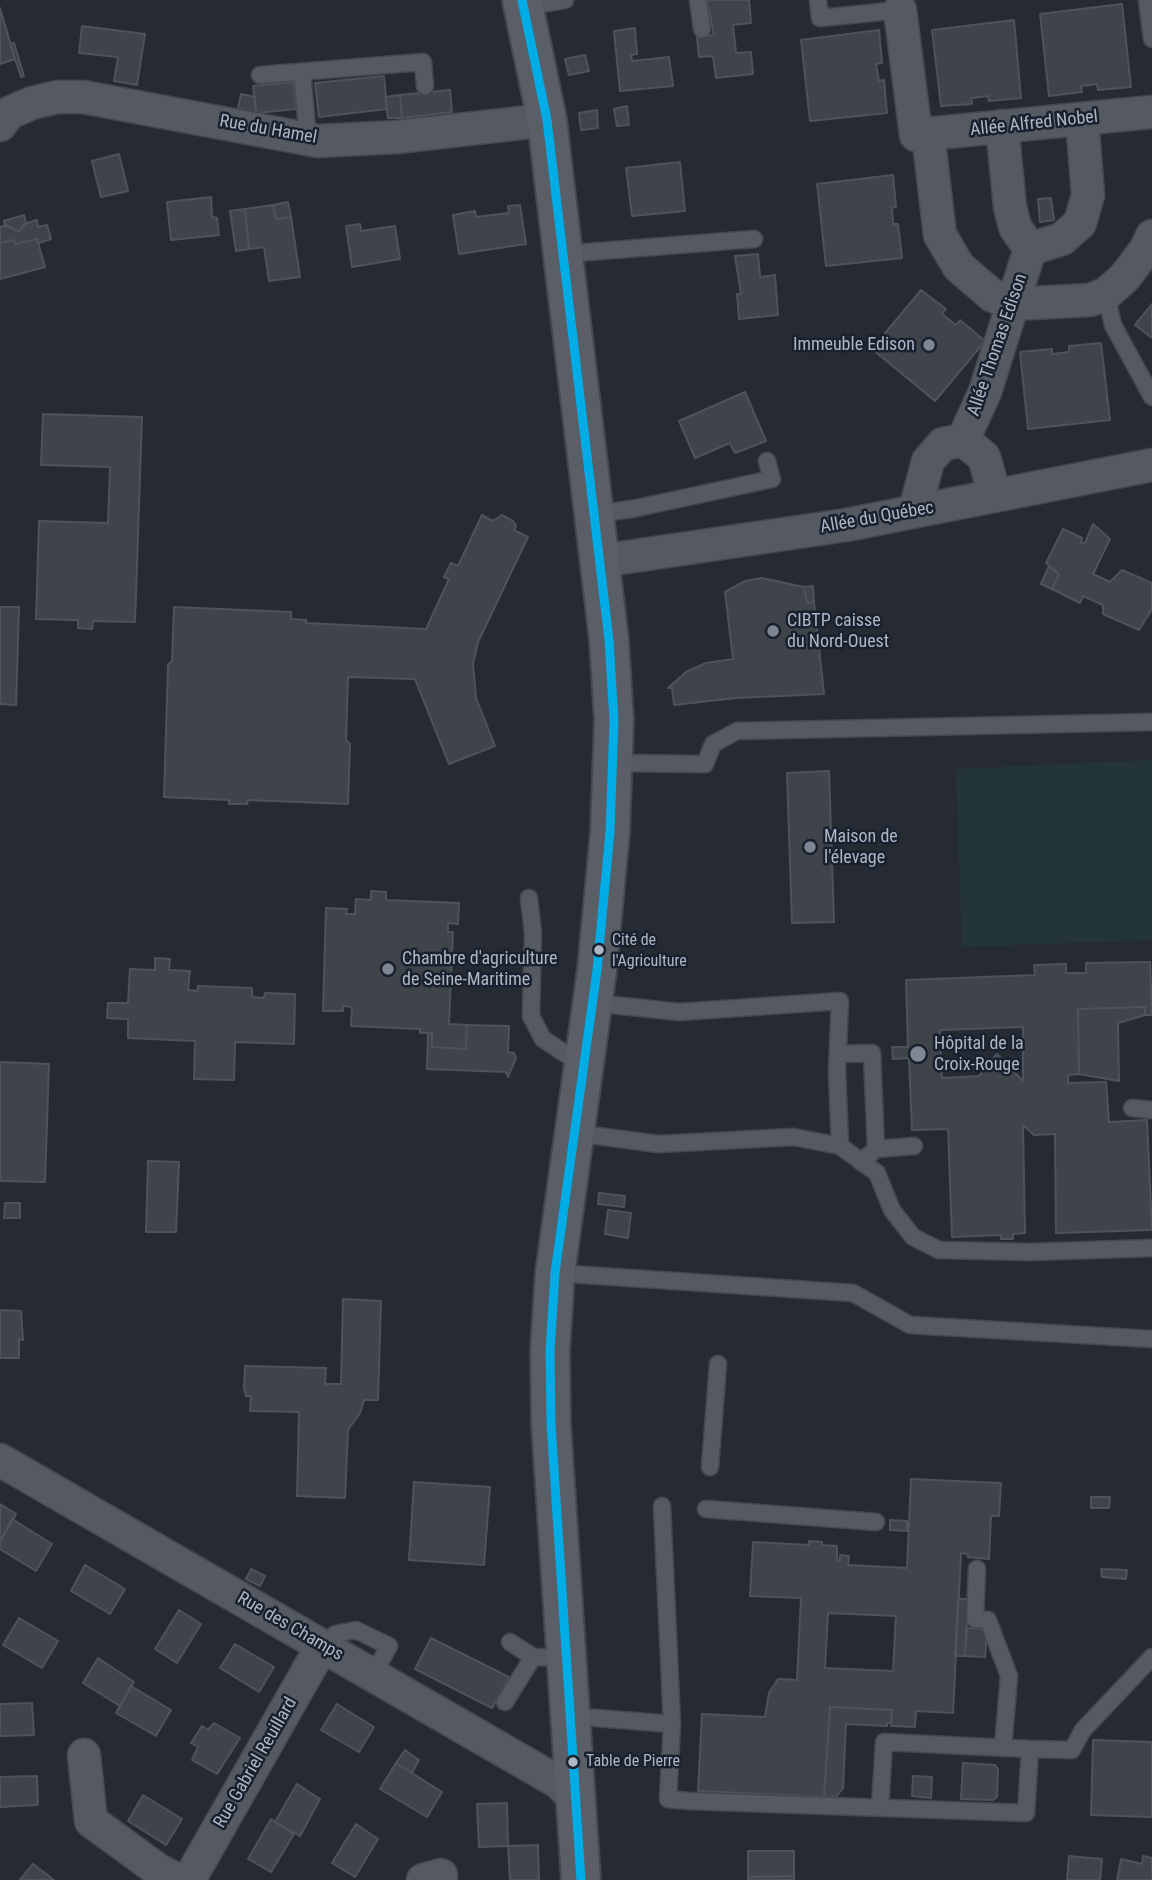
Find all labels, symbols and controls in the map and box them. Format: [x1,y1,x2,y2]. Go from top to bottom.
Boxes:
street label: Allée Alfred Nobel [969,107,1099,141]
street label: Rue du Hamel [218,111,318,149]
street label: Allée Thomas Edison [964,271,1032,419]
place label: Immeuble Edison [793,334,915,356]
marker: Immeuble Edison [921,337,937,353]
street label: Allée du Québec [819,497,935,539]
place label: CIBTP caisse du Nord-Ouest [787,610,889,652]
marker: CIBTP caisse du Nord-Ouest [765,623,781,639]
place label: Maison de l'élevage [824,826,898,868]
marker: Maison de l'élevage [802,839,818,855]
place label: Cité de l'Agriculture [612,931,687,969]
marker: Cité de l'Agriculture [592,943,606,957]
place label: Chambre d'agriculture de Seine-Maritime [402,948,558,990]
marker: Chambre d'agriculture de Seine-Maritime [380,961,396,977]
place label: Hôpital de la Croix-Rouge [934,1033,1024,1076]
marker: Hôpital de la Croix-Rouge [908,1044,928,1064]
street label: Rue des Champs [233,1588,347,1666]
street label: Rue Gabriel Reuillard [210,1694,302,1832]
place label: Table de Pierre [586,1752,680,1772]
marker: Table de Pierre [566,1755,580,1769]

